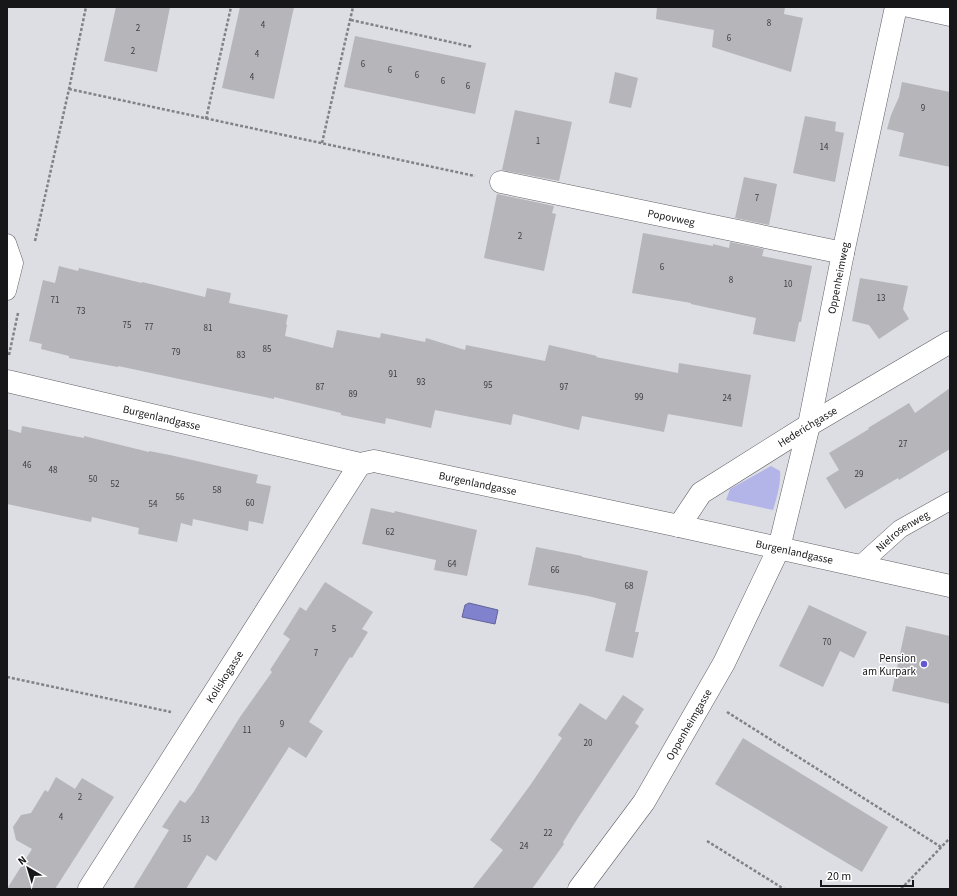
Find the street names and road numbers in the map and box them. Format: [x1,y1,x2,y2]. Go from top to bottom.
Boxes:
street label: Popovweg [646,205,697,230]
street label: Oppenheimweg [824,240,853,315]
street label: Burgenlandgasse [122,401,203,434]
street label: Hederichgasse [775,402,840,451]
street label: Burgenlandgasse [437,468,519,499]
street label: Nielrosenweg [872,507,932,555]
street label: Burgenlandgasse [754,536,835,568]
street label: Koliskogasse [202,647,247,706]
street label: Oppenheimgasse [662,686,715,763]

